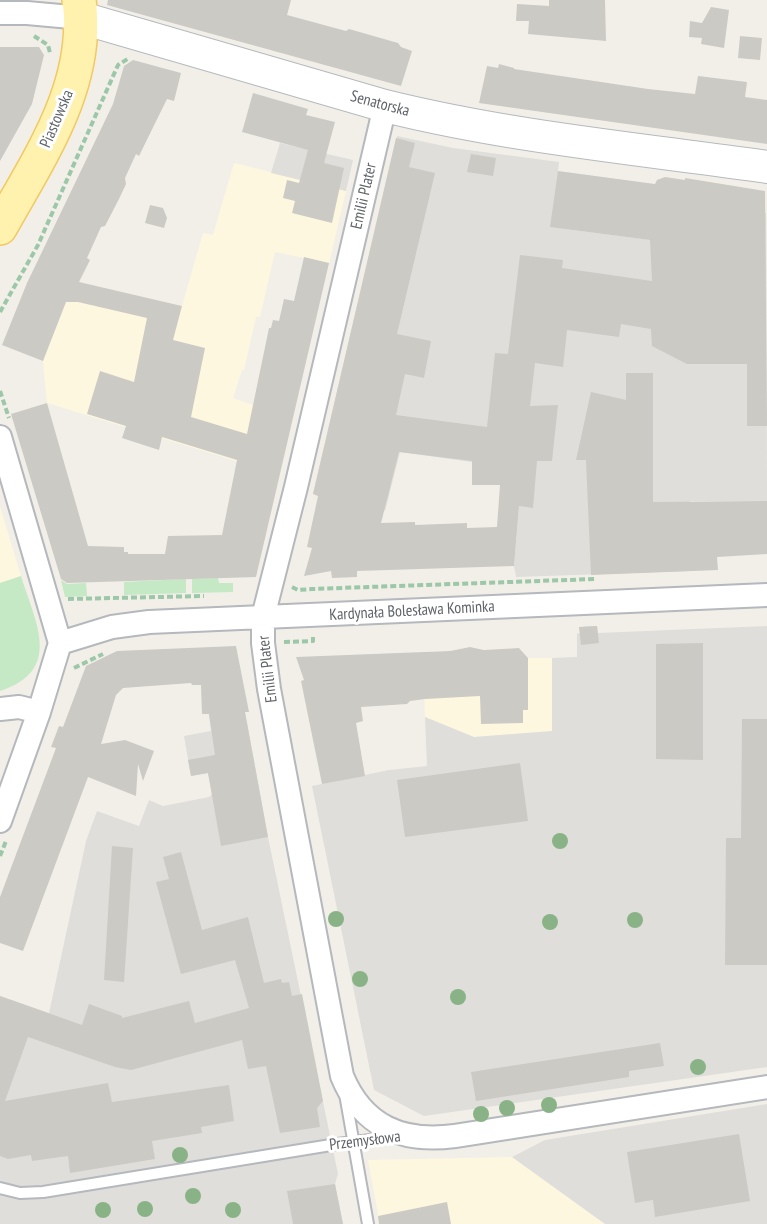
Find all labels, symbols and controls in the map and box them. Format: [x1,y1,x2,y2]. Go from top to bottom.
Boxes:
street label: Piastowska [36,87,78,151]
street label: Senatorska [348,87,412,121]
street label: Emilii Plater [347,161,381,231]
street label: Kardynała Bolesława Kominka [329,597,495,625]
street label: Emilii Plater [254,634,282,704]
street label: Przemysłowa [328,1127,402,1155]

